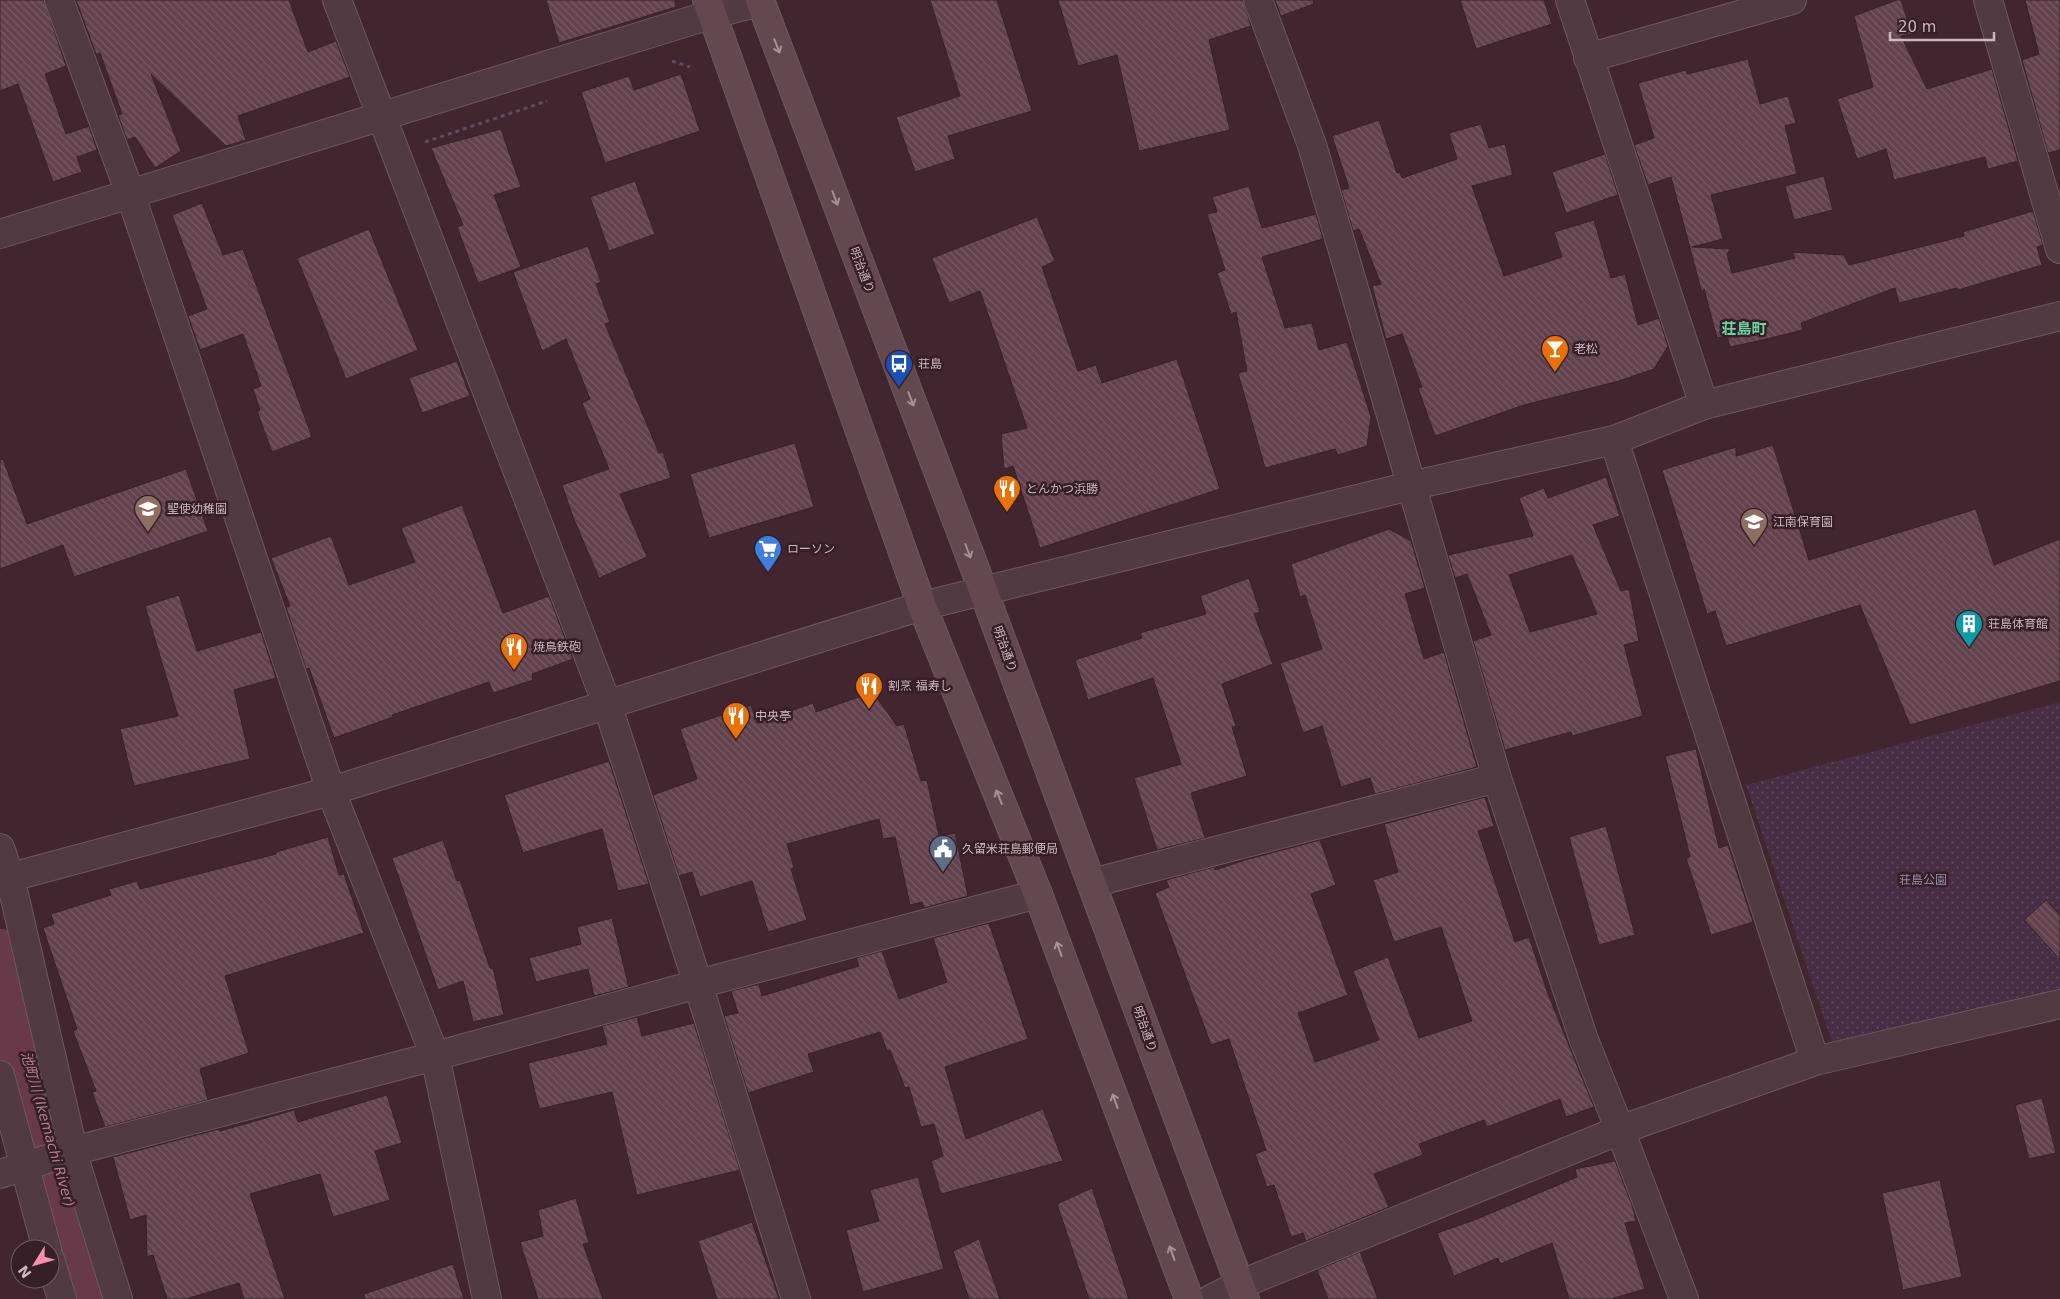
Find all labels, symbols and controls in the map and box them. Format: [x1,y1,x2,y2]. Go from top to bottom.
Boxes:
scale bar [1890,10,1994,42]
text: 20 m [1898,18,1936,36]
one-way arrow [773,37,782,53]
one-way arrow [831,190,840,205]
street label: 明治通り [847,245,877,295]
district label: 荘島町 [1721,320,1767,338]
bar icon: 老松 [1540,334,1570,373]
place label: 老松 [1574,342,1598,356]
bus stop icon: 荘島 [884,349,914,388]
place label: 荘島 [918,357,942,371]
one-way arrow [907,390,916,406]
restaurant icon: とんかつ浜勝 [992,474,1022,513]
place label: とんかつ浜勝 [1026,482,1098,496]
school or university icon: 聖使幼稚園 [133,494,163,533]
place label: 聖使幼稚園 [167,502,227,516]
school or university icon: 江南保育園 [1739,507,1769,546]
place label: 江南保育園 [1773,515,1833,529]
supermarket icon: ローソン [753,534,783,573]
place label: ローソン [787,542,835,556]
one-way arrow [964,542,973,558]
building icon: 荘島体育館 [1954,609,1984,648]
place label: 荘島体育館 [1988,617,2048,631]
street label: 明治通り [990,624,1020,674]
restaurant icon: 焼鳥鉄砲 [499,632,529,671]
place label: 焼鳥鉄砲 [533,640,581,654]
restaurant icon: 割烹 福寿し [854,671,884,710]
place label: 割烹 福寿し [888,679,952,693]
restaurant icon: 中央亭 [721,701,751,740]
place label: 中央亭 [755,709,791,723]
one-way arrow [994,790,1003,805]
public building icon: 久留米荘島郵便局 [928,834,958,873]
place label: 久留米荘島郵便局 [962,842,1058,856]
park label: 荘島公園 [1899,873,1947,887]
one-way arrow [1054,942,1063,957]
street label: 明治通り [1130,1004,1160,1054]
water label: 池町川 (Ikemachi River) [18,1049,78,1209]
one-way arrow [1110,1094,1119,1109]
north arrow [10,1239,60,1289]
one-way arrow [1167,1246,1176,1262]
text: N [15,1262,35,1281]

